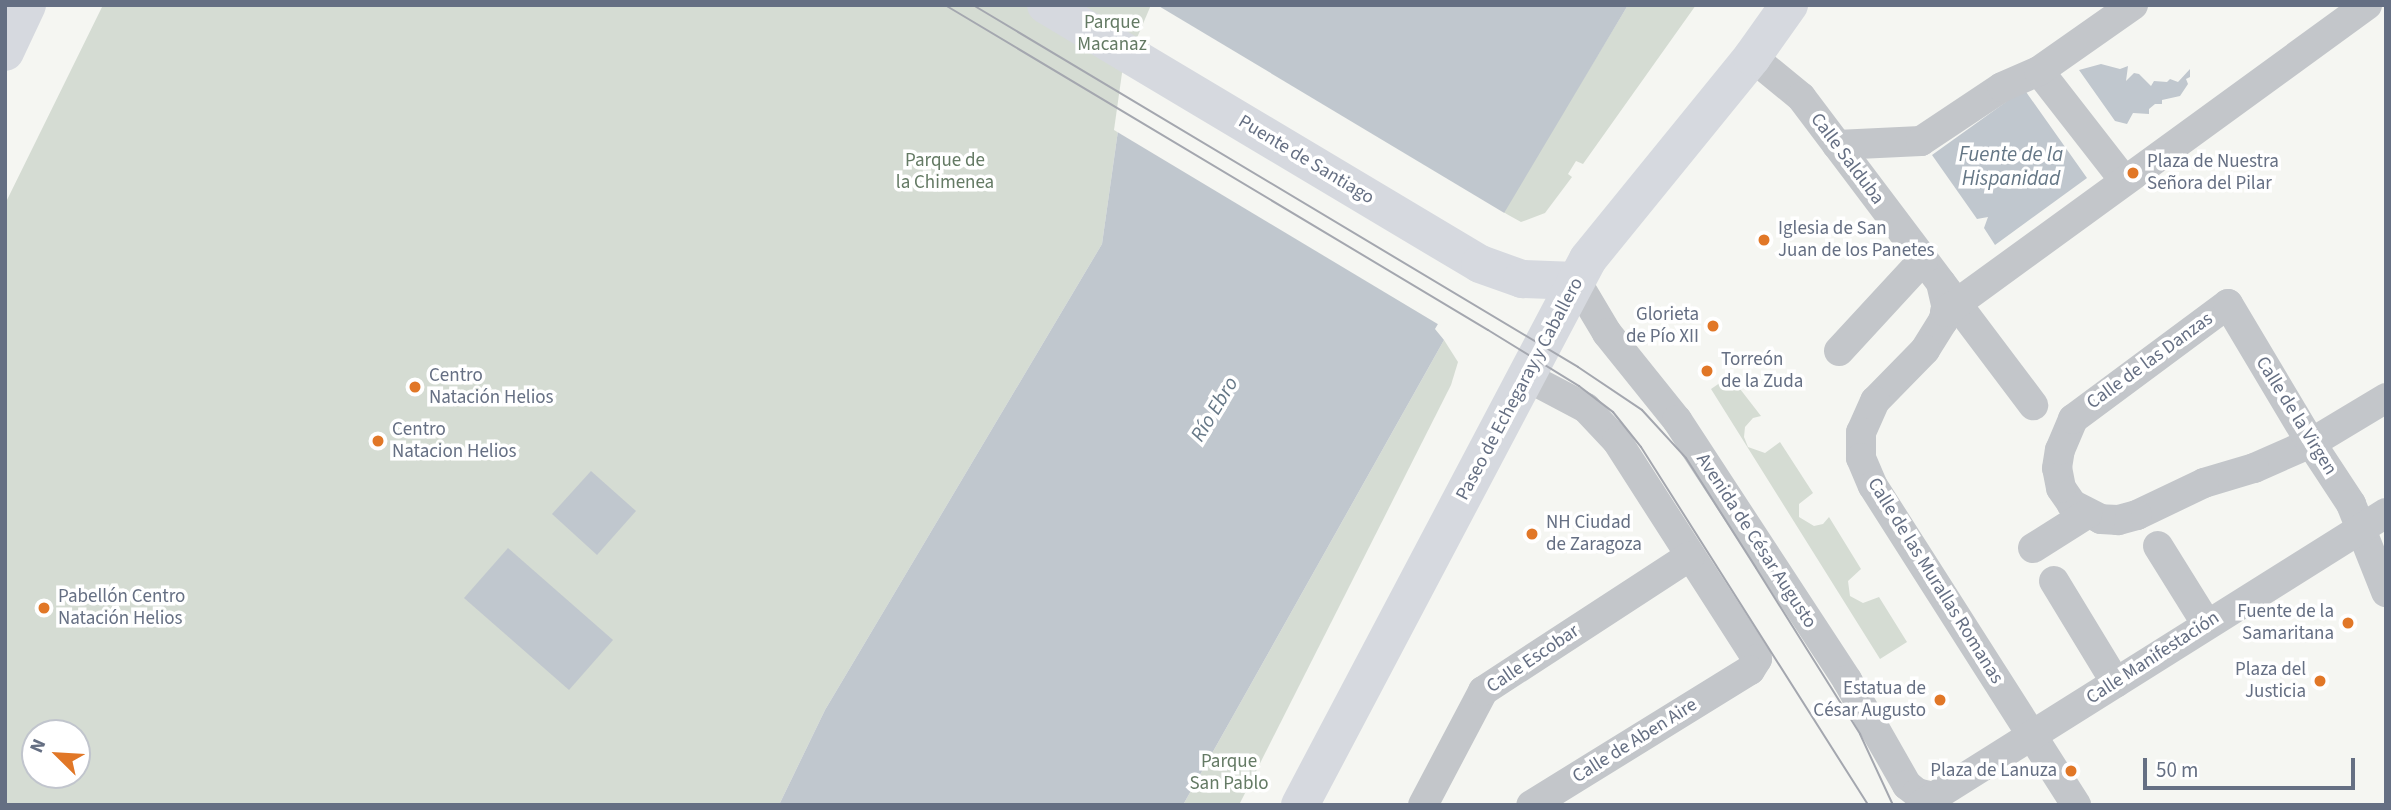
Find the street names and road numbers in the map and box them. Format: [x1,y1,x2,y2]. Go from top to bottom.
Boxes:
street label: Calle Salduba [1805,109,1889,209]
street label: Puente de Santiago [1234,110,1378,210]
street label: Paseo de Echegaray y Caballero [1452,274,1588,504]
street label: Calle de las Danzas [2083,308,2217,414]
street label: Calle de la Virgen [2250,353,2342,479]
street label: Avenida de César Augusto [1691,449,1821,633]
street label: Calle de las Murallas Romanas [1862,474,2008,688]
street label: Calle Manifestación [2082,607,2224,709]
street label: Calle Escobar [1483,620,1583,698]
street label: Calle de Aben Aire [1569,694,1701,788]

